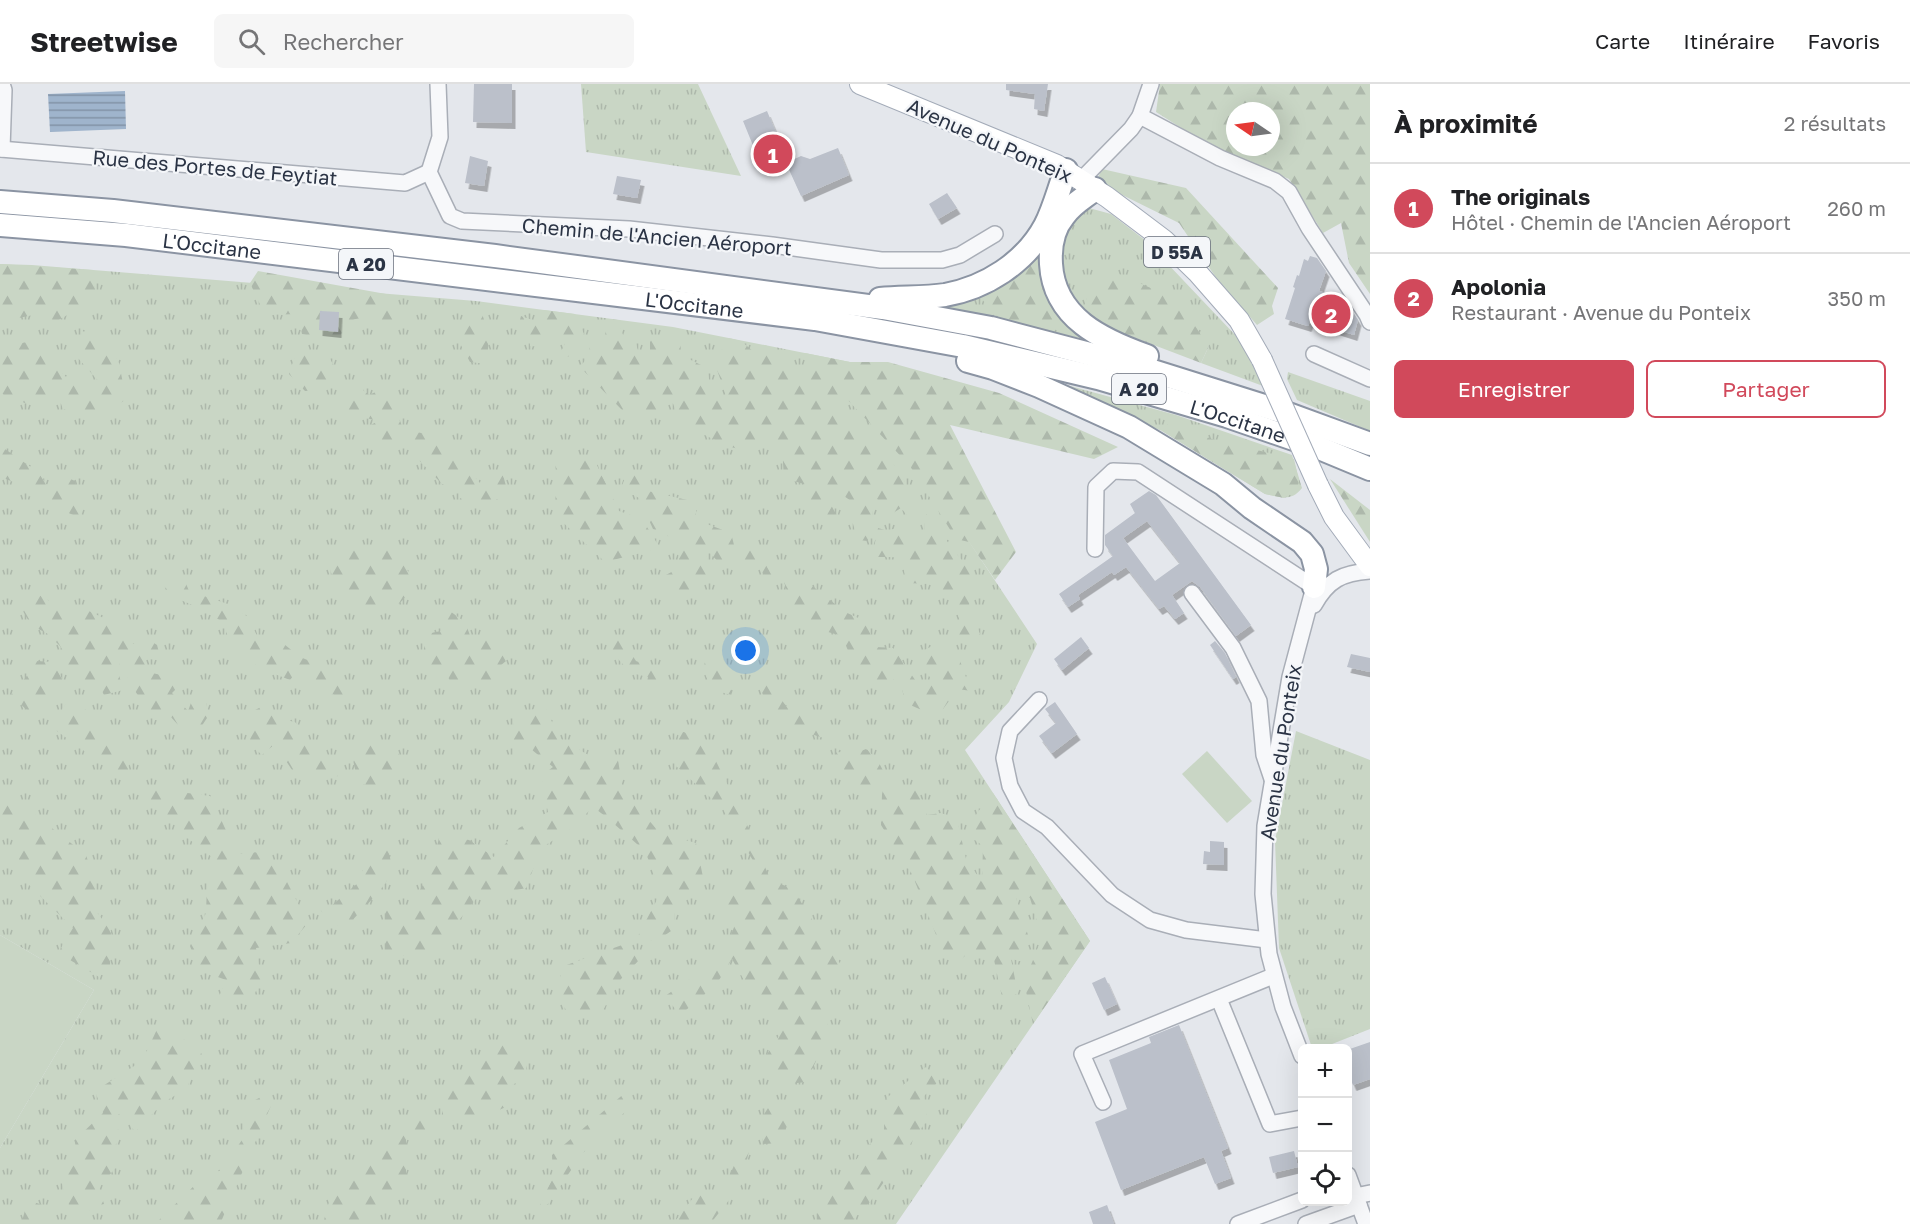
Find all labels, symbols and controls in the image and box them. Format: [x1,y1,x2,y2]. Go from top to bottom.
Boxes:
search box [214,14,634,68]
text: Streetwise [30,25,178,58]
icon: search [235,25,268,58]
text: Rechercher [283,28,404,55]
text: Carte [1595,28,1650,54]
text: Itinéraire [1683,28,1775,54]
text: Favoris [1808,28,1880,54]
street label: Avenue du Ponteix [904,93,1076,187]
north arrow [1226,102,1280,156]
text: À proximité [1394,108,1538,139]
text: 2 résultats [1784,111,1886,135]
pin: 1 [754,132,792,176]
street label: Rue des Portes de Feytiat [92,144,338,190]
text: The originals [1451,183,1590,210]
text: 1 [1408,196,1419,220]
text: 260 m [1827,196,1886,220]
text: Hôtel · Chemin de l'Ancien Aéroport [1451,210,1791,234]
street label: Chemin de l'Ancien Aéroport [521,212,793,260]
street label: L'Occitane [161,228,263,263]
road number: D 55A [1144,237,1210,267]
road number: A 20 [339,249,393,279]
text: Apolonia [1451,273,1546,300]
street label: L'Occitane [644,286,745,322]
text: 2 [1407,286,1420,310]
text: 350 m [1828,286,1886,310]
pin: 2 [1312,292,1350,336]
text: Restaurant · Avenue du Ponteix [1451,300,1751,324]
button: Enregistrer [1394,360,1634,418]
button: Partager [1646,360,1886,418]
road number: A 20 [1112,374,1166,404]
street label: L'Occitane [1187,394,1289,447]
your location [731,636,760,665]
street label: Avenue du Ponteix [1254,662,1306,842]
map controls [1298,1044,1352,1206]
button: + [1298,1044,1352,1098]
button: − [1298,1098,1352,1152]
button: locate [1298,1152,1352,1206]

